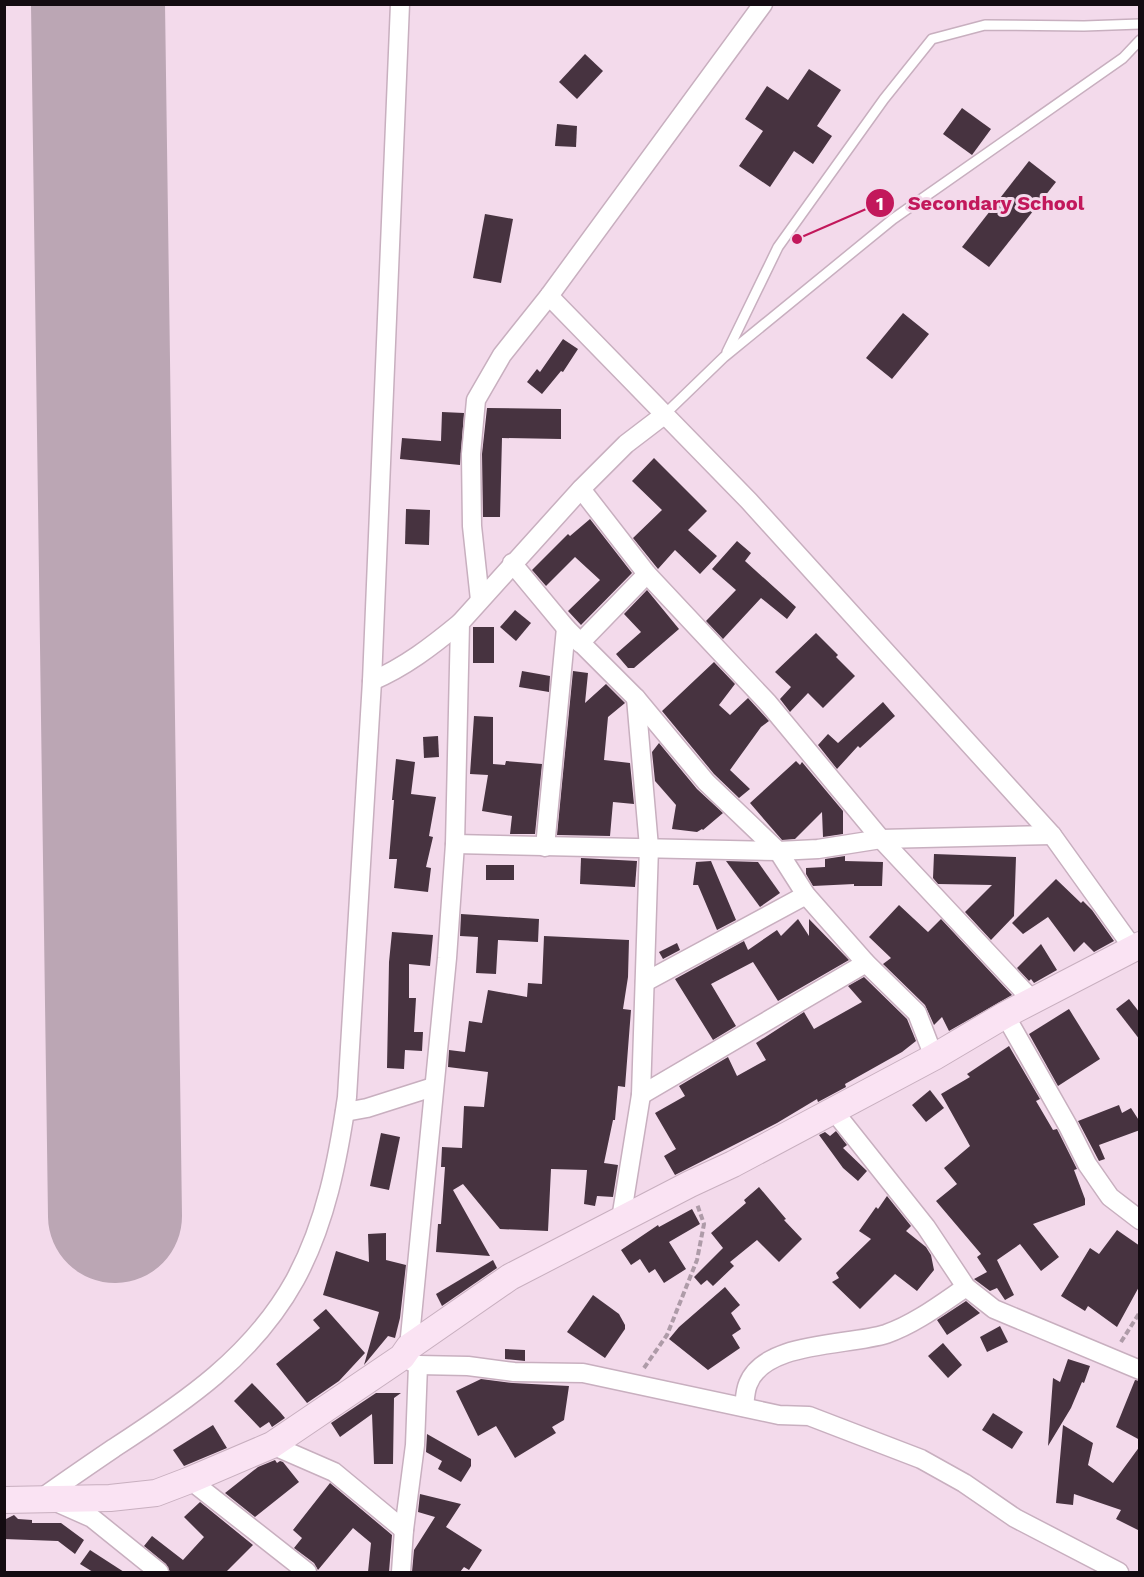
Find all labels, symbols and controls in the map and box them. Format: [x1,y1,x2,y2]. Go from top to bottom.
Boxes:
callout: Secondary School [865,184,1096,222]
text: Secondary School [908,191,1085,215]
text: 1 [876,193,884,214]

